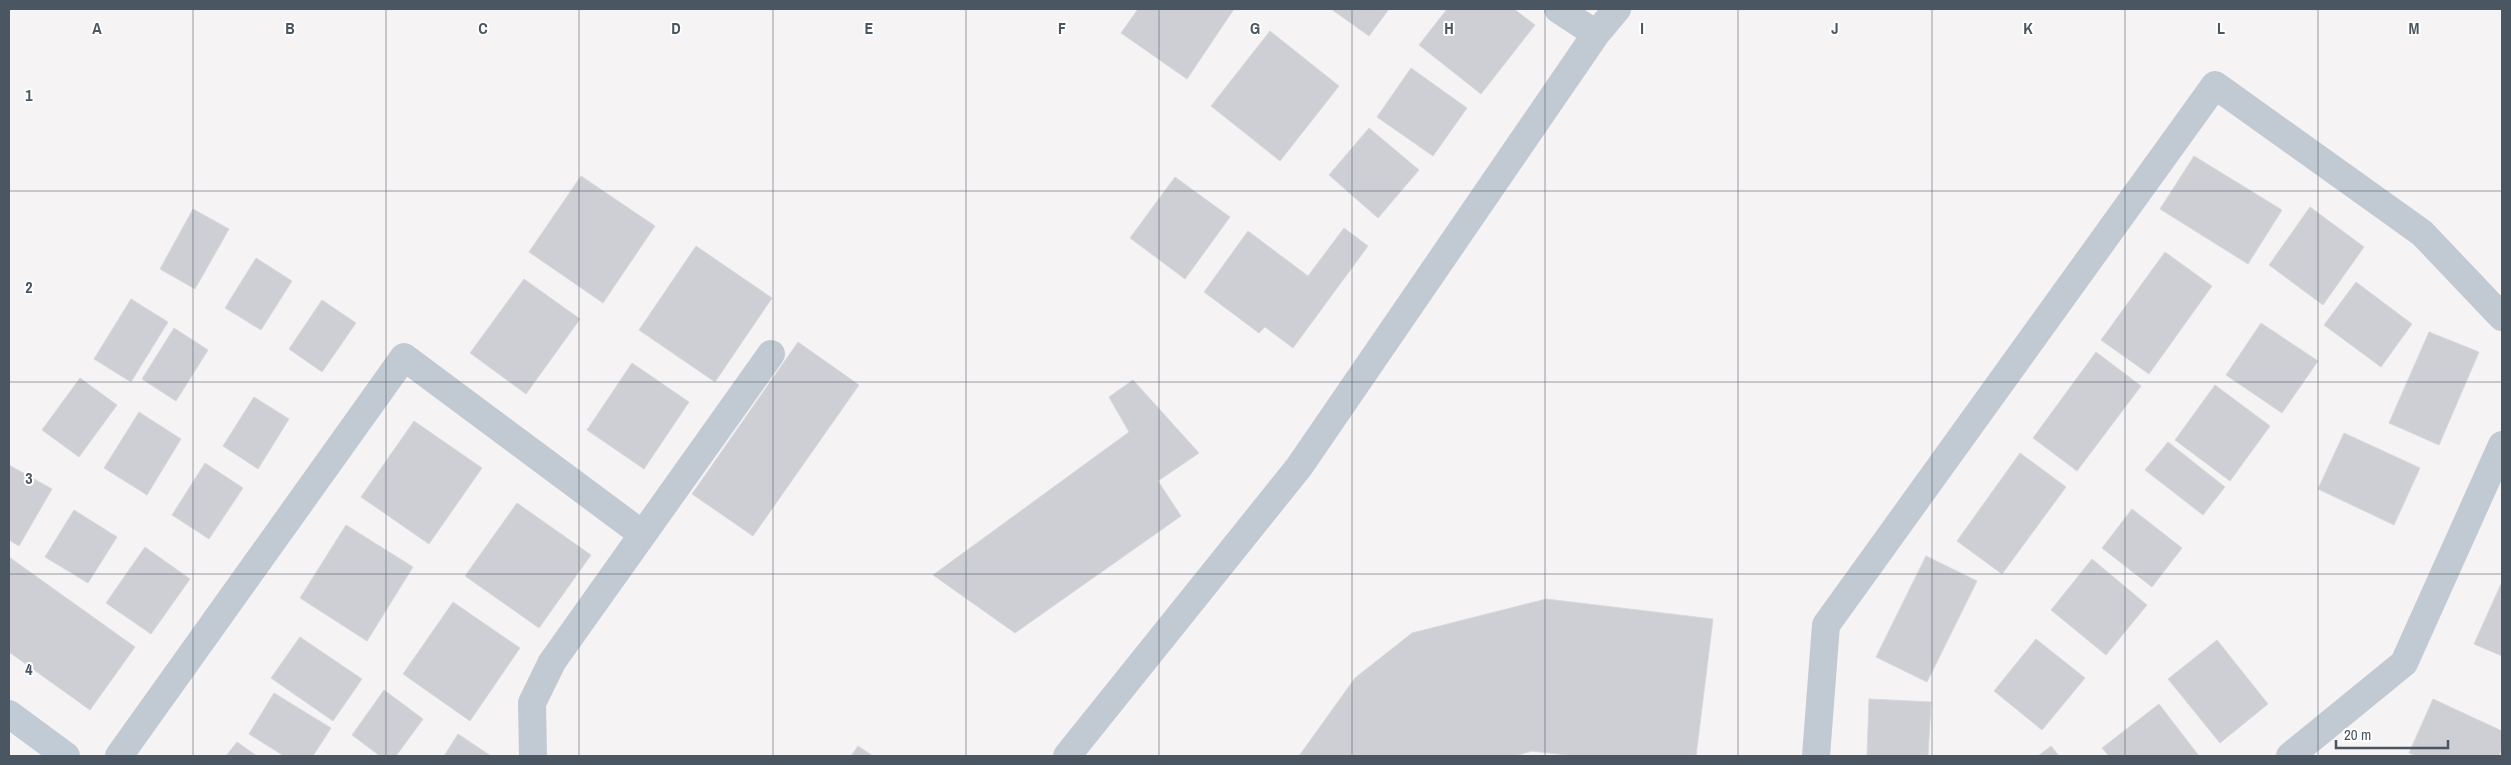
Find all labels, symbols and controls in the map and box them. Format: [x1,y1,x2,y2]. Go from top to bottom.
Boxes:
text: A [92,17,102,39]
text: B [285,17,295,39]
text: C [478,17,488,39]
text: D [671,17,681,39]
text: E [865,17,874,39]
text: F [1058,17,1066,39]
text: G [1250,17,1260,39]
text: H [1444,17,1454,39]
text: I [1640,17,1644,39]
text: J [1831,17,1839,39]
text: K [2023,17,2033,39]
text: L [2217,17,2225,39]
text: M [2409,17,2420,39]
text: 1 [25,84,33,106]
text: 2 [25,276,33,298]
text: 3 [25,467,33,489]
text: 4 [25,658,33,680]
scale bar [2336,718,2448,750]
text: 20 m [2344,724,2371,745]

